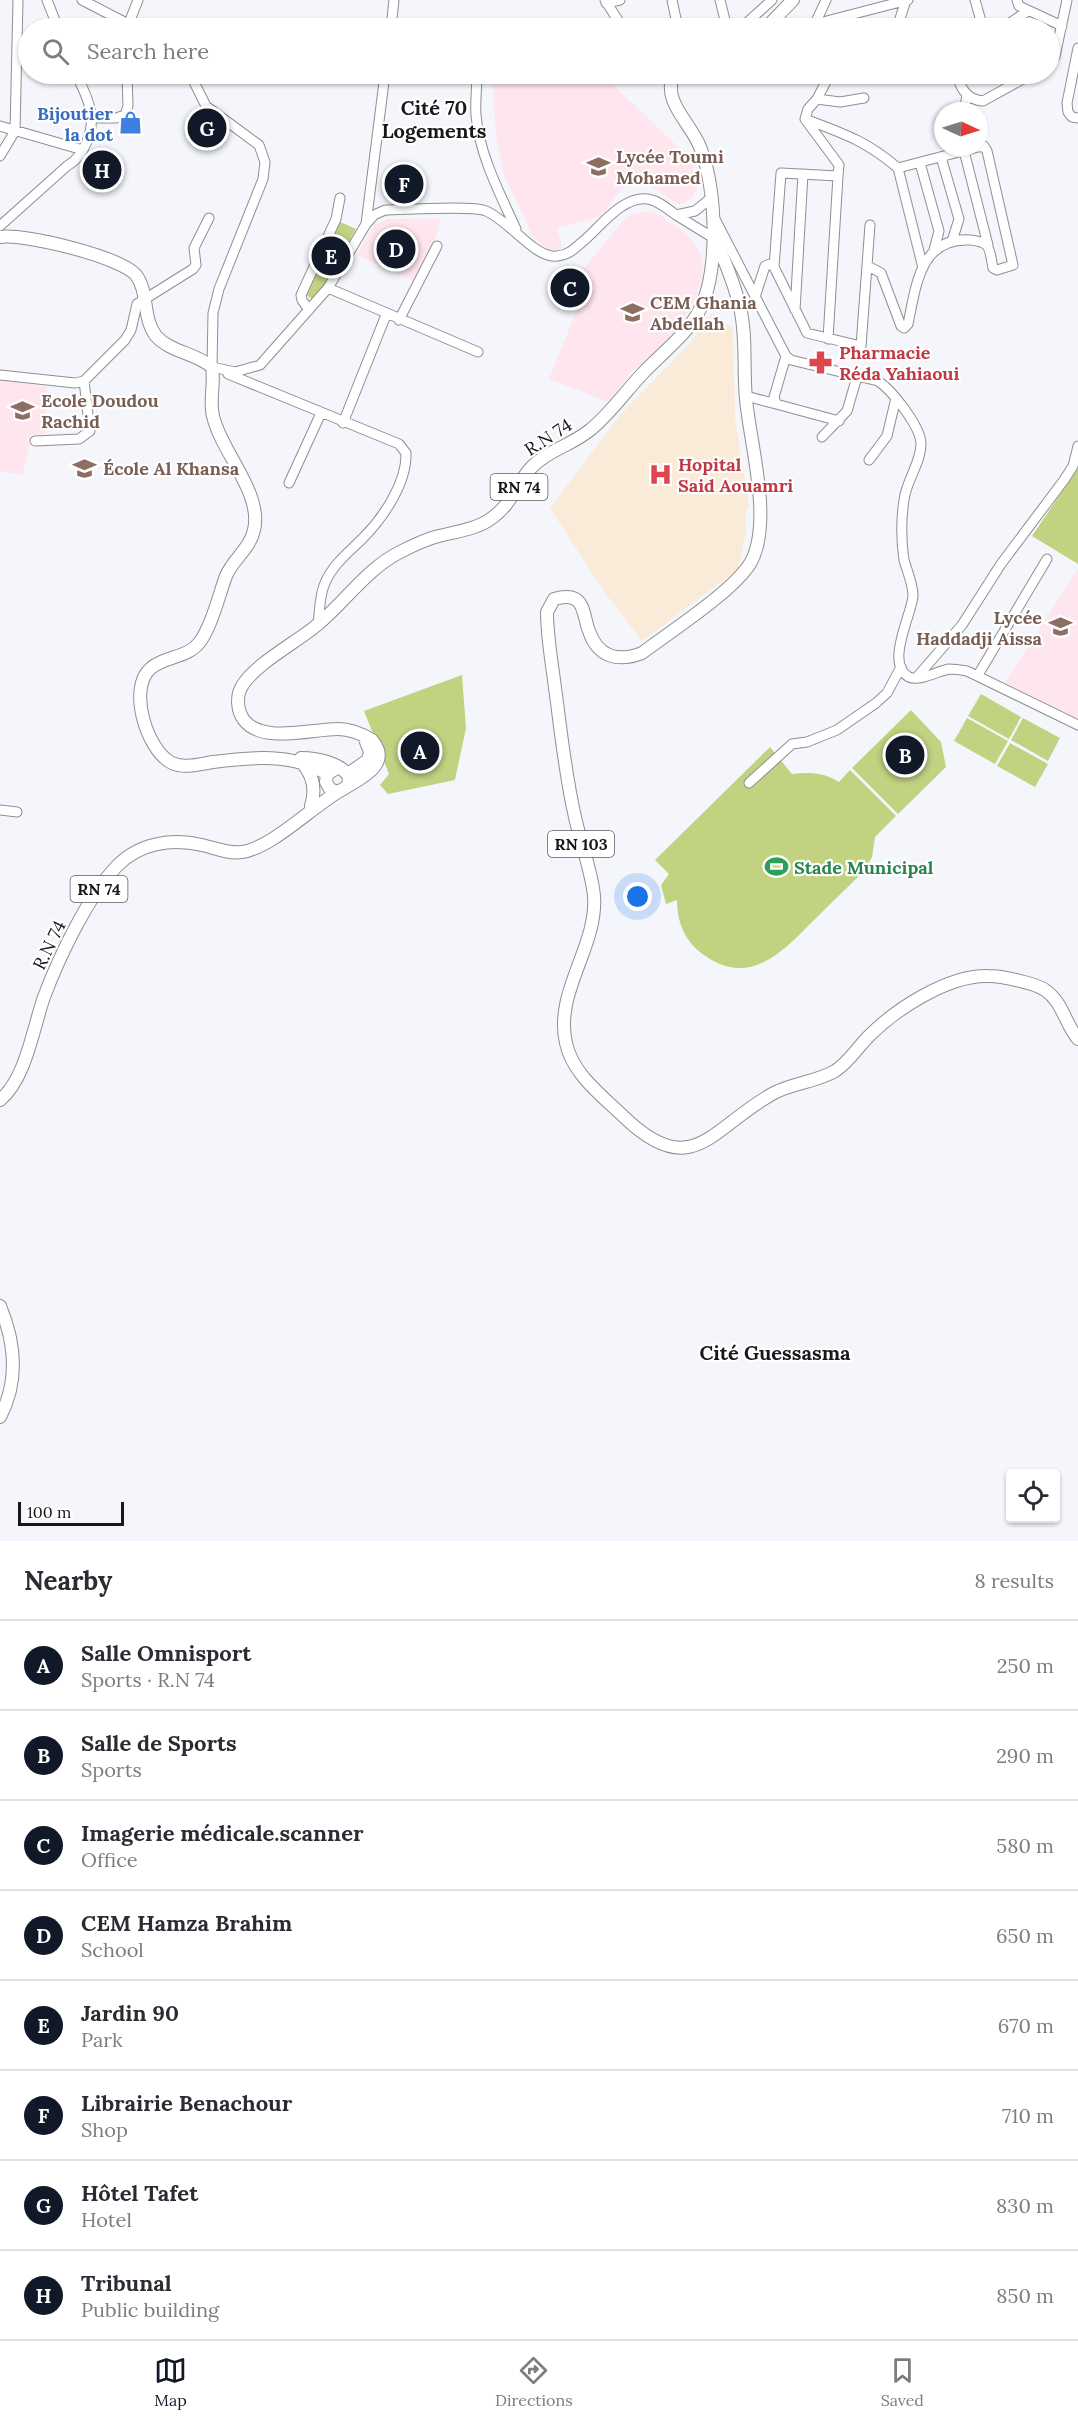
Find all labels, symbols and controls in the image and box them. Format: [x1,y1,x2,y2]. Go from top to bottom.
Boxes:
search box [18,18,1060,84]
icon: search [39,35,72,68]
text: Search here [87,37,209,65]
district label: Cité 70 Logements [382,95,487,143]
place label: Bijoutier la dot [37,102,114,146]
north arrow [934,102,988,156]
pin: G [188,106,226,150]
shop icon: Bijoutier la dot [118,110,144,136]
place label: Lycée Toumi Mohamed [616,145,724,189]
pin: H [82,148,122,192]
school or university icon: Lycée Toumi Mohamed [585,153,611,179]
pin: F [384,162,424,207]
pin: D [376,226,416,272]
pin: E [312,234,350,278]
pin: C [550,266,590,310]
place label: CEM Ghania Abdellah [650,291,757,335]
school or university icon: CEM Ghania Abdellah [619,299,645,325]
place label: Pharmacie Réda Yahiaoui [839,341,959,385]
pharmacy icon: Pharmacie Réda Yahiaoui [808,349,834,375]
place label: Ecole Doudou Rachid [41,389,159,433]
school or university icon: Ecole Doudou Rachid [10,397,36,423]
street label: R.N 74 [520,413,576,461]
place label: Hopital Said Aouamri [678,453,793,497]
school or university icon: École Al Khansa [72,455,98,481]
place label: École Al Khansa [103,457,240,480]
hospital icon: Hopital Said Aouamri [647,461,673,487]
road number: RN 74 [490,474,548,500]
place label: Lycée Haddadji Aissa [916,606,1043,650]
school or university icon: Lycée Haddadji Aissa [1047,614,1073,640]
pin: A [400,728,440,774]
pin: B [886,732,924,777]
road number: RN 103 [548,831,614,857]
sports icon: Stade Municipal [763,854,789,880]
place label: Stade Municipal [794,856,934,879]
road number: RN 74 [70,876,128,902]
your location [623,882,652,911]
street label: R.N 74 [27,916,71,973]
district label: Cité Guessasma [699,1340,851,1365]
map controls [1006,1469,1060,1523]
button: locate [1006,1469,1060,1523]
scale bar [18,1499,124,1526]
text: 100 m [27,1502,71,1522]
text: Nearby [24,1564,112,1597]
text: 8 results [975,1568,1054,1593]
text: Salle Omnisport [81,1639,251,1667]
text: A [37,1653,50,1678]
text: 250 m [997,1653,1054,1678]
text: Sports · R.N 74 [81,1667,215,1692]
text: Salle de Sports [81,1729,237,1757]
text: B [37,1743,50,1768]
text: 290 m [996,1743,1054,1768]
text: Sports [81,1757,142,1782]
text: Imagerie médicale.scanner [81,1819,364,1847]
text: C [37,1833,50,1858]
text: 580 m [996,1833,1054,1858]
text: Office [81,1847,138,1872]
text: CEM Hamza Brahim [81,1909,292,1937]
text: D [36,1923,51,1948]
text: 650 m [996,1923,1054,1948]
text: School [81,1937,144,1962]
text: Jardin 90 [81,1999,179,2027]
text: E [37,2013,50,2038]
text: 670 m [998,2013,1054,2038]
text: Park [81,2027,123,2052]
text: Librairie Benachour [81,2089,292,2117]
text: F [38,2103,49,2128]
text: 710 m [1002,2103,1054,2128]
text: Shop [81,2117,128,2142]
text: Hôtel Tafet [81,2179,198,2207]
text: G [36,2193,51,2218]
text: 830 m [996,2193,1054,2218]
text: Hotel [81,2207,132,2232]
text: Tribunal [81,2269,172,2297]
text: H [35,2283,52,2308]
text: 850 m [996,2283,1054,2308]
text: Public building [81,2297,219,2322]
tab: Map [154,2354,187,2410]
tab: Directions [495,2354,573,2410]
tab: Saved [881,2354,924,2410]

